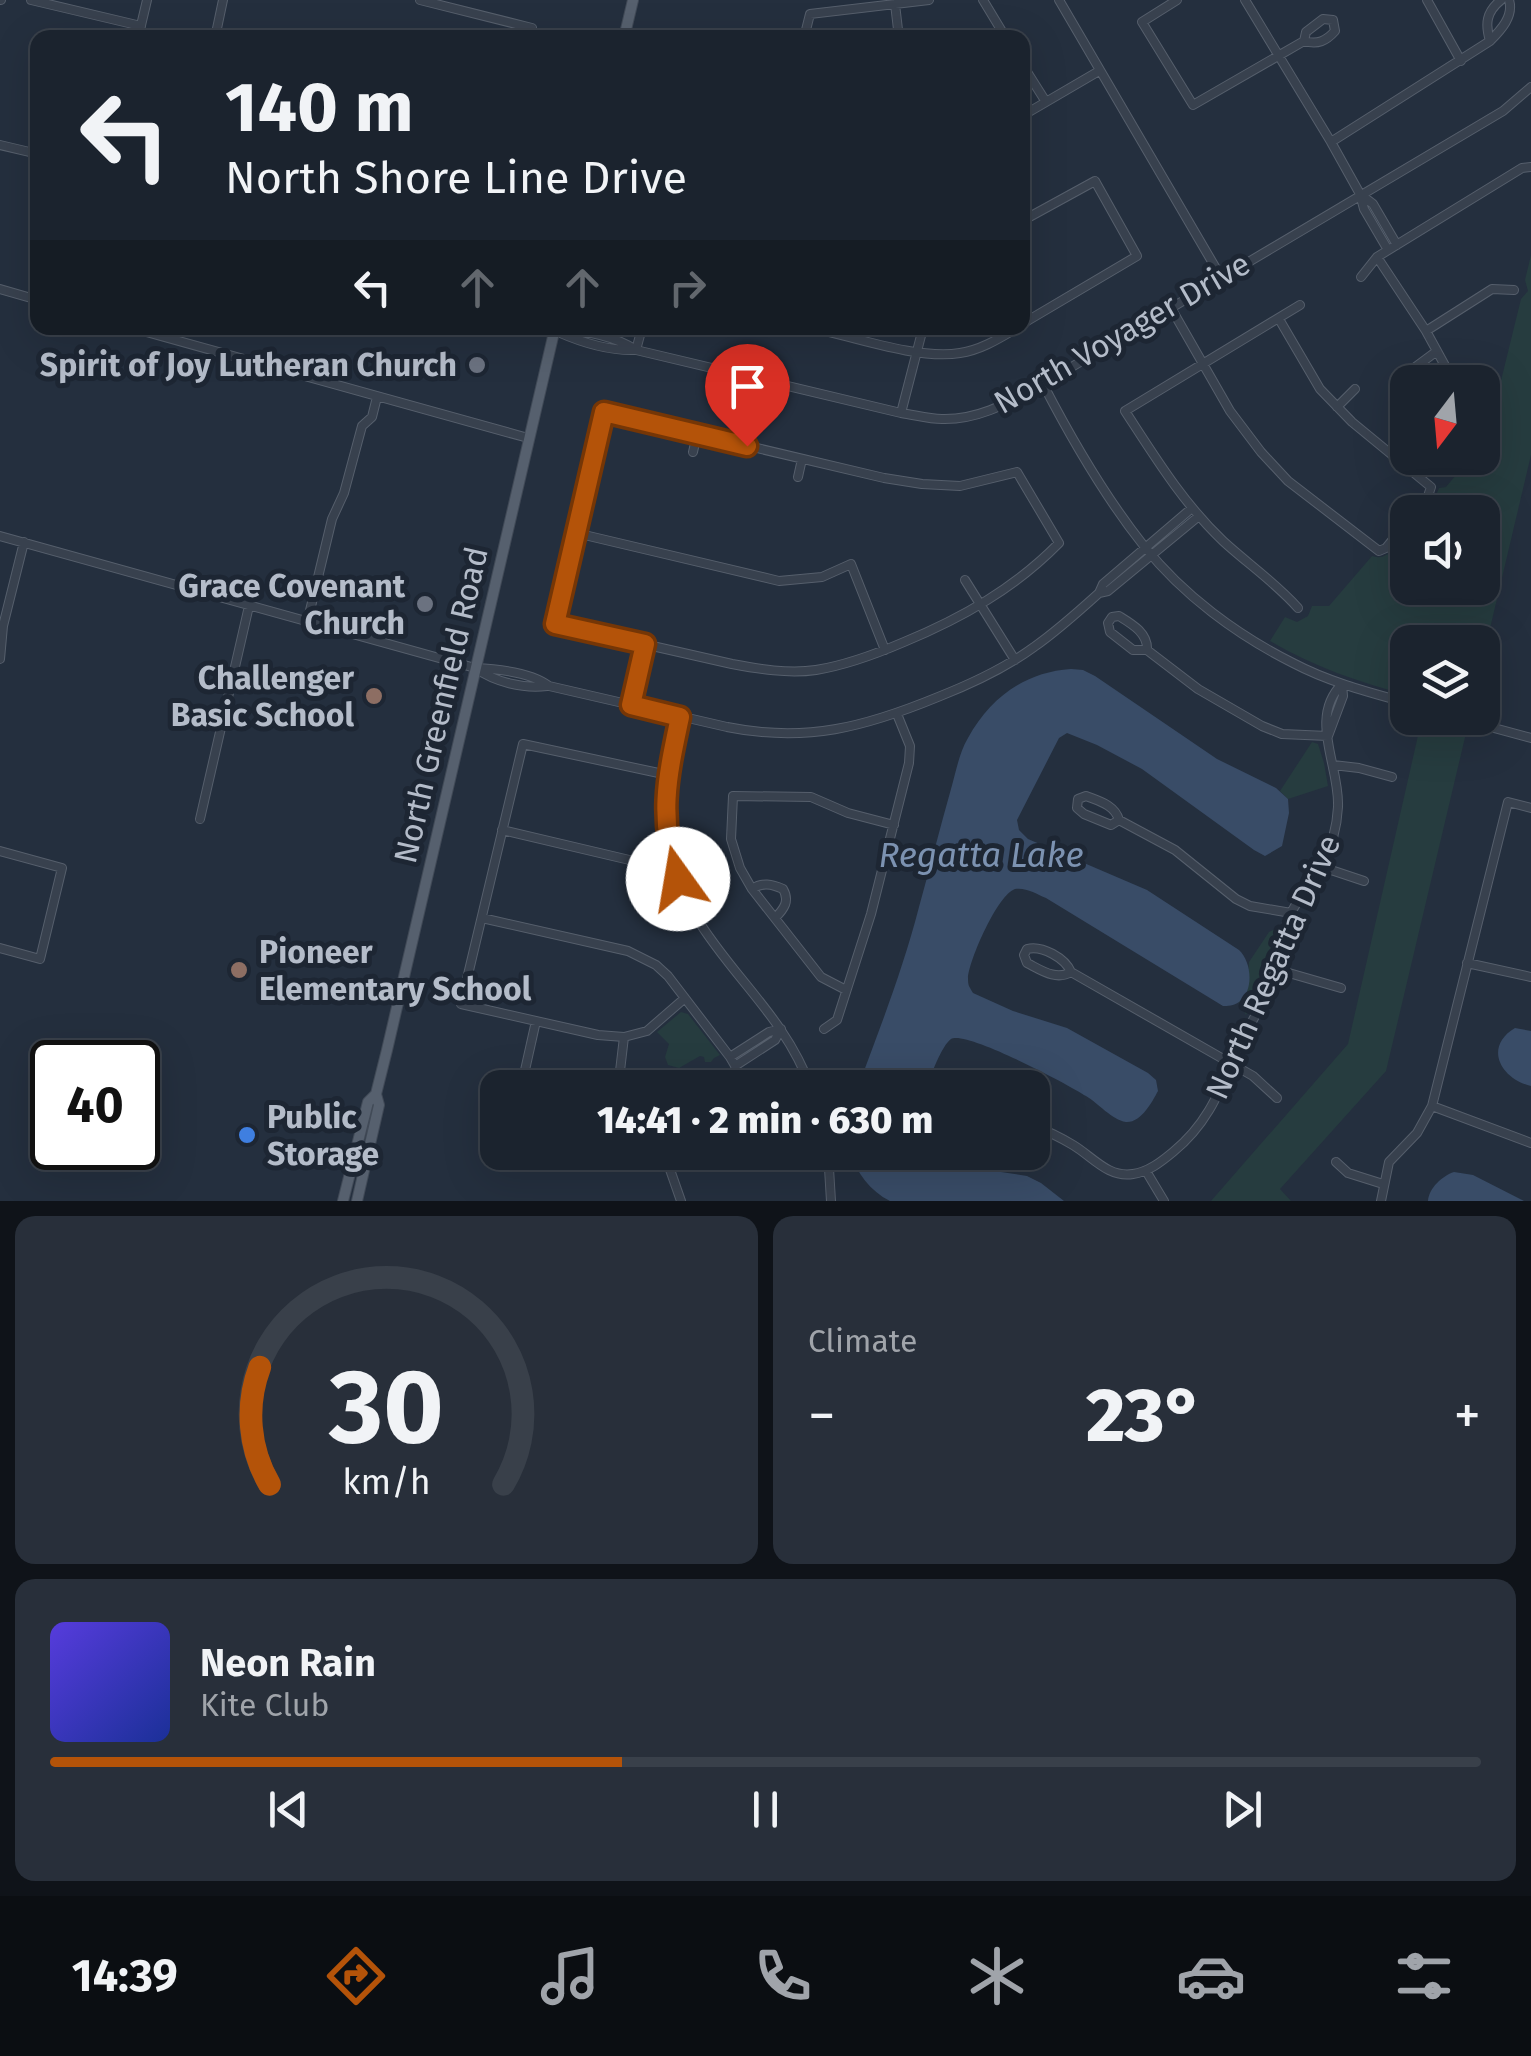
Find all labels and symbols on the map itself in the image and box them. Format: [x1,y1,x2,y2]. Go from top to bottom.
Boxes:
street label: North Voyager Drive [987,244,1257,422]
pin [705,344,790,447]
place label: Spirit of Joy Lutheran Church [40,346,457,384]
marker: Spirit of Joy Lutheran Church [466,354,488,376]
north arrow [1390,365,1500,475]
street label: North Greenfield Road [386,543,496,867]
place label: Grace Covenant Church [178,567,406,642]
marker: Grace Covenant Church [414,593,436,615]
place label: Challenger Basic School [171,659,354,734]
marker: Challenger Basic School [363,685,385,707]
position arrow [626,827,730,931]
street label: North Regatta Drive [1198,829,1348,1105]
water label: Regatta Lake [878,834,1084,876]
place label: Pioneer Elementary School [259,933,532,1008]
marker: Pioneer Elementary School [228,959,250,981]
speed limit sign: 40 [30,1040,160,1170]
place label: Public Storage [267,1098,379,1173]
marker: Public Storage [236,1124,258,1146]

